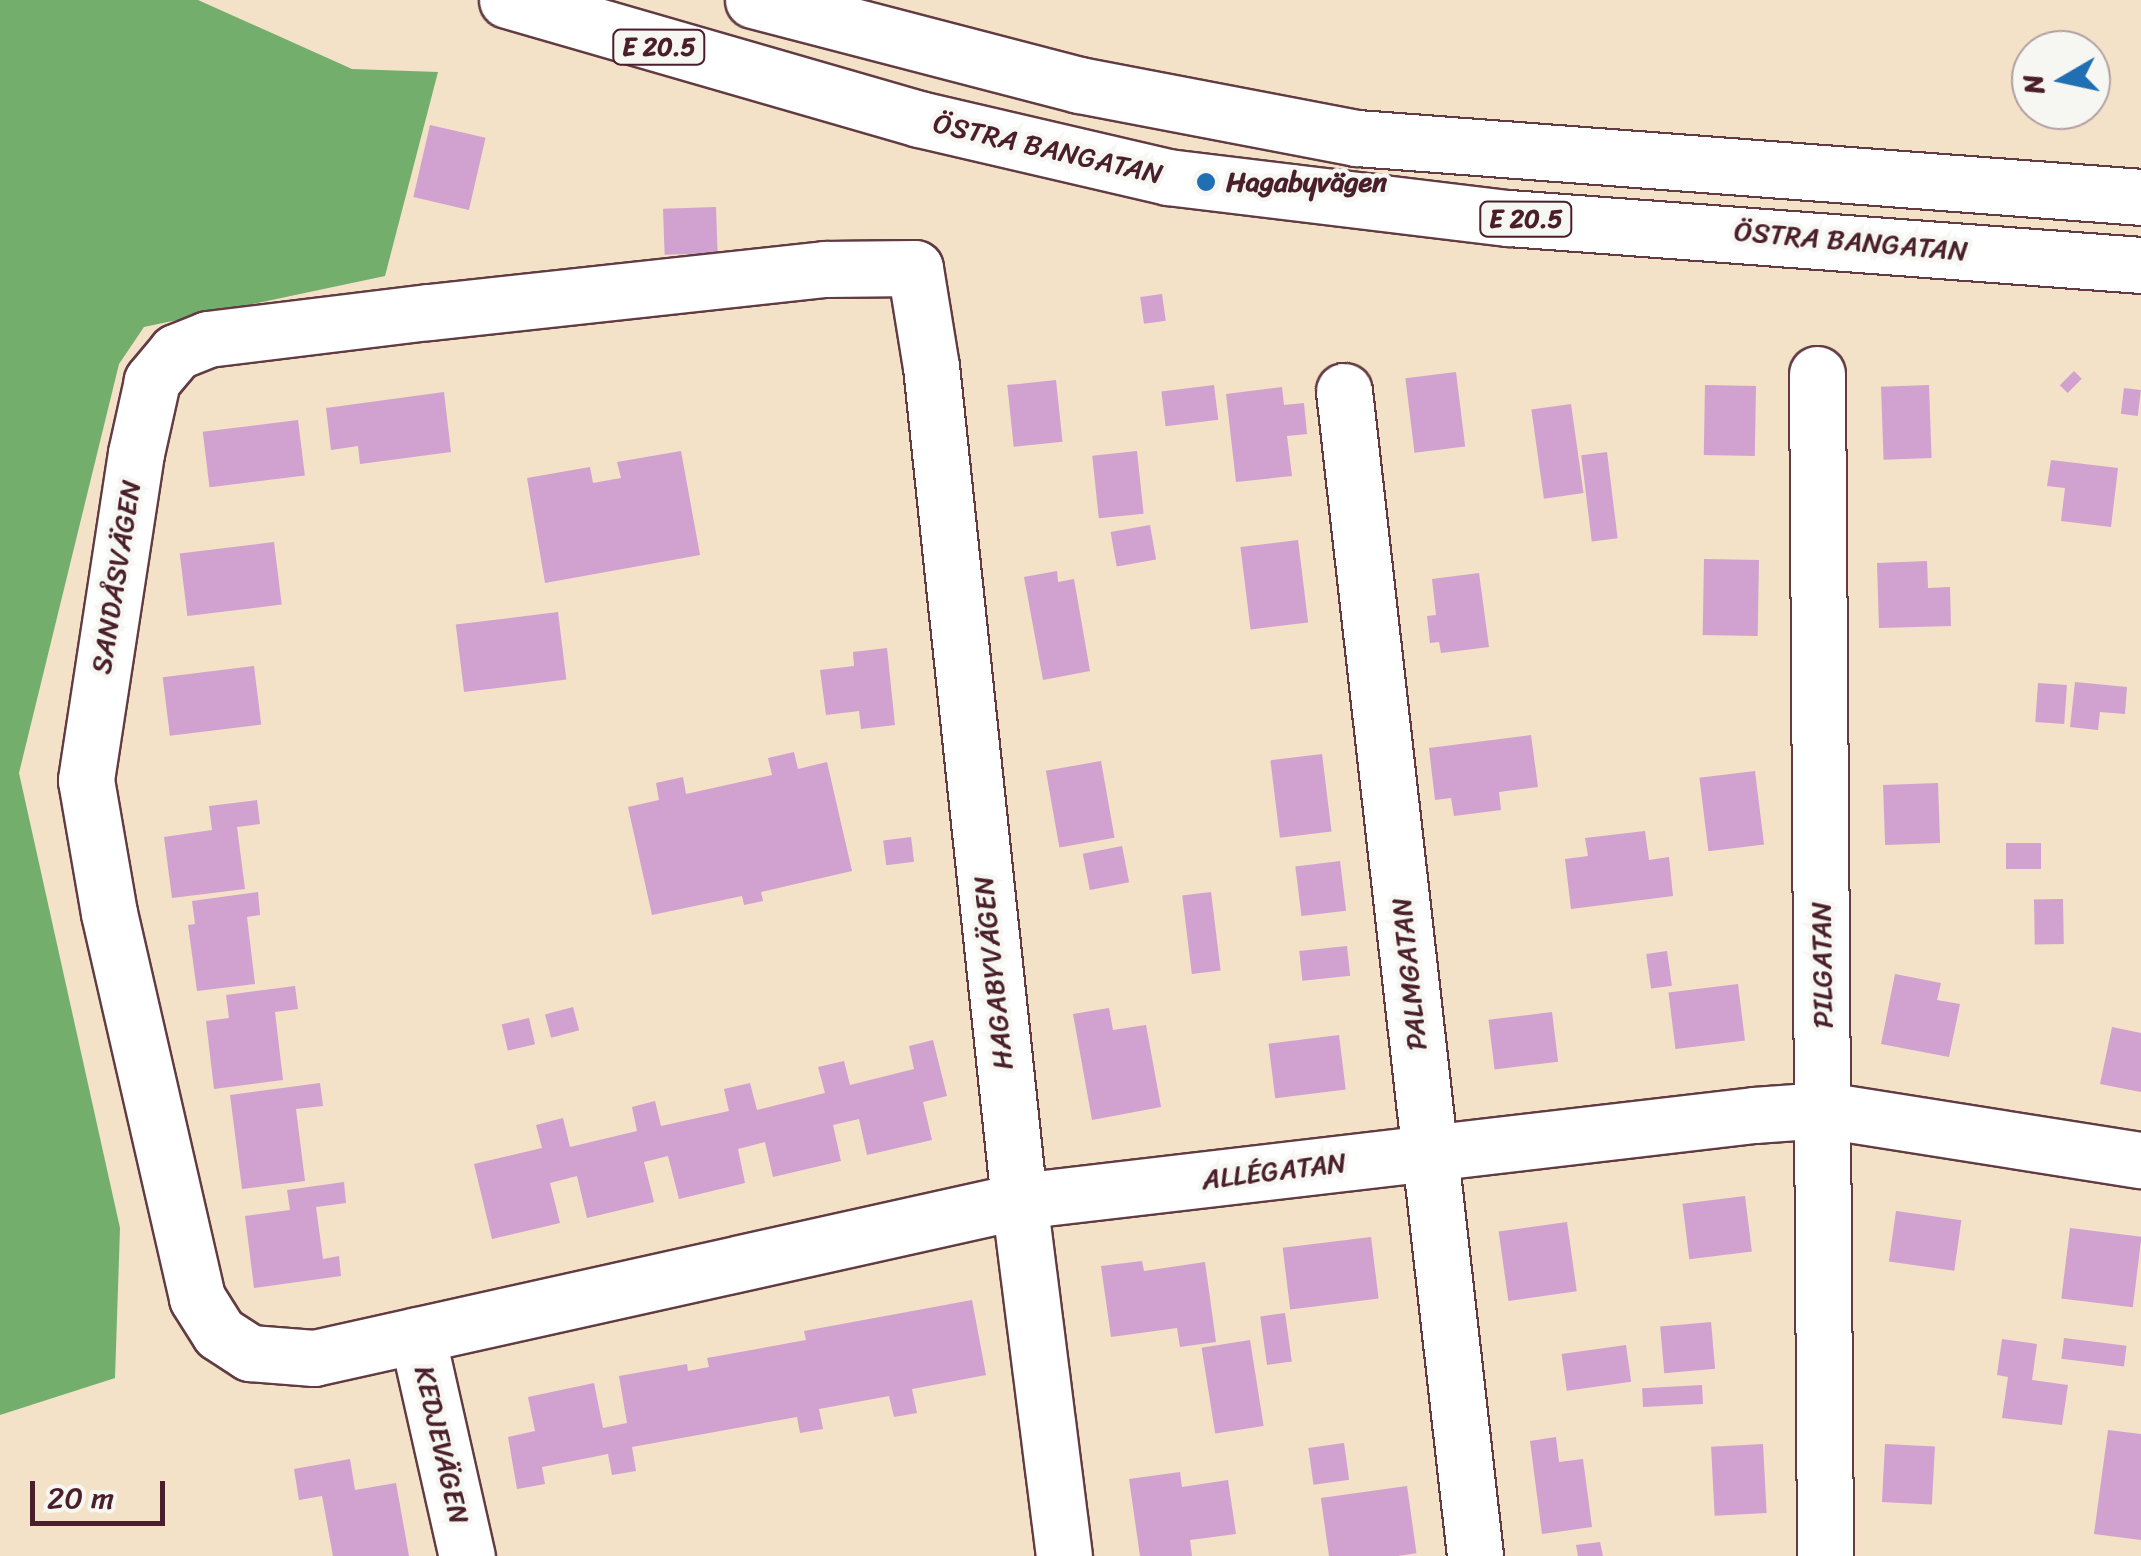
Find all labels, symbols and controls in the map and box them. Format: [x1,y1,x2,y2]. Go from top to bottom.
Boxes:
road number: E 20.5 [612,27,706,67]
north arrow [2011,30,2111,130]
text: N [2007,71,2059,98]
street label: ÖSTRA BANGATAN [930,106,1166,192]
place label: Hagabyvägen [1226,165,1387,199]
marker: Hagabyvägen [1195,171,1217,193]
road number: E 20.5 [1478,199,1574,239]
street label: ÖSTRA BANGATAN [1733,214,1969,268]
street label: SANDÅSVÄGEN [84,478,148,676]
street label: HAGABYVÄGEN [966,874,1020,1072]
street label: PALMGATAN [1384,896,1434,1052]
street label: PILGATAN [1804,901,1840,1029]
street label: ALLÉGATAN [1200,1145,1348,1197]
street label: KEDJEVÄGEN [407,1363,477,1527]
scale bar [35,1461,170,1523]
text: 20 m [47,1471,114,1525]

